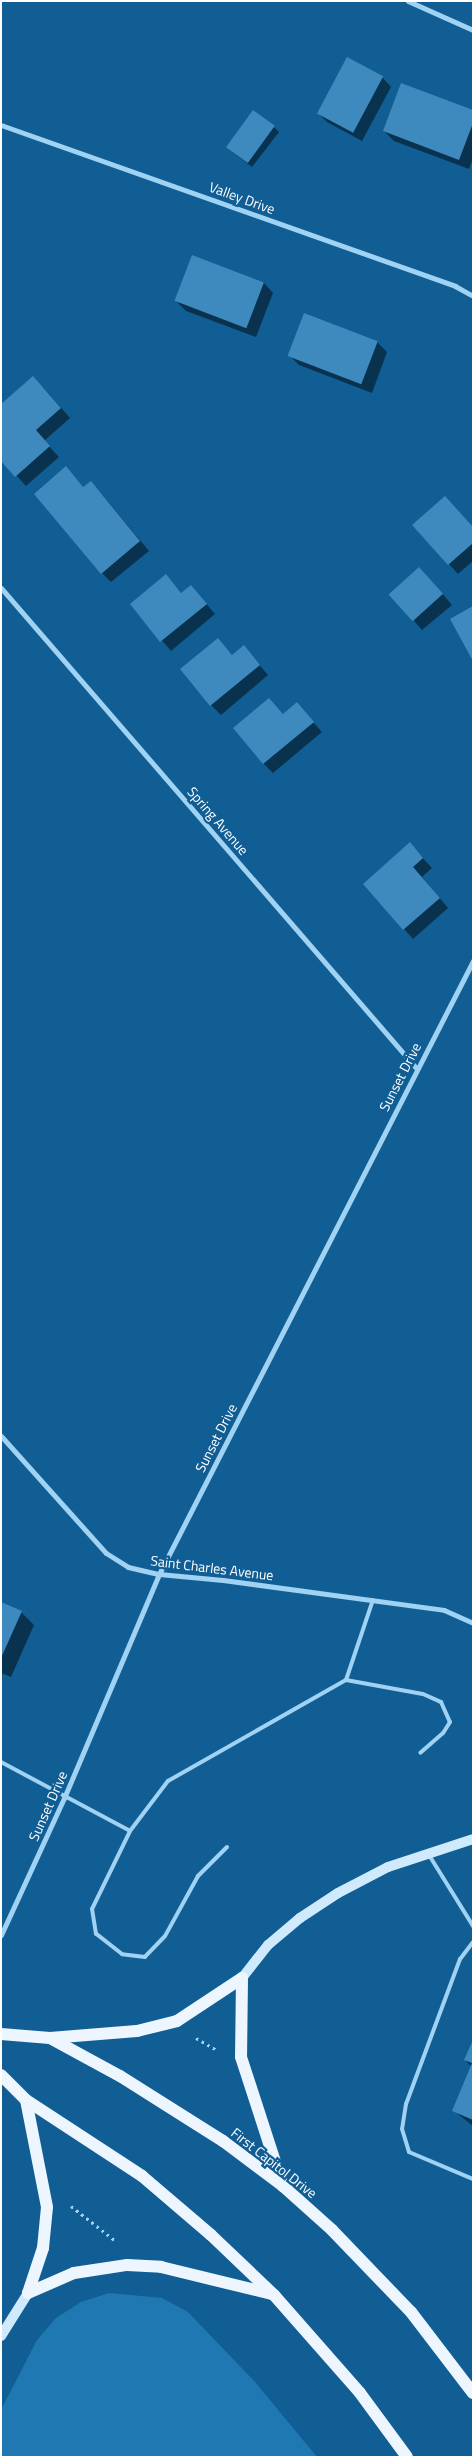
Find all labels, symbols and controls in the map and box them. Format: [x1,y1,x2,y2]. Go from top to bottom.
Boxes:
street label: Valley Drive [207,178,277,218]
street label: Spring Avenue [184,784,252,858]
street label: Sunset Drive [376,1040,424,1114]
street label: Sunset Drive [192,1401,240,1475]
street label: Saint Charles Avenue [150,1552,274,1584]
street label: Sunset Drive [25,1768,71,1844]
street label: First Capitol Drive [228,2124,320,2202]

